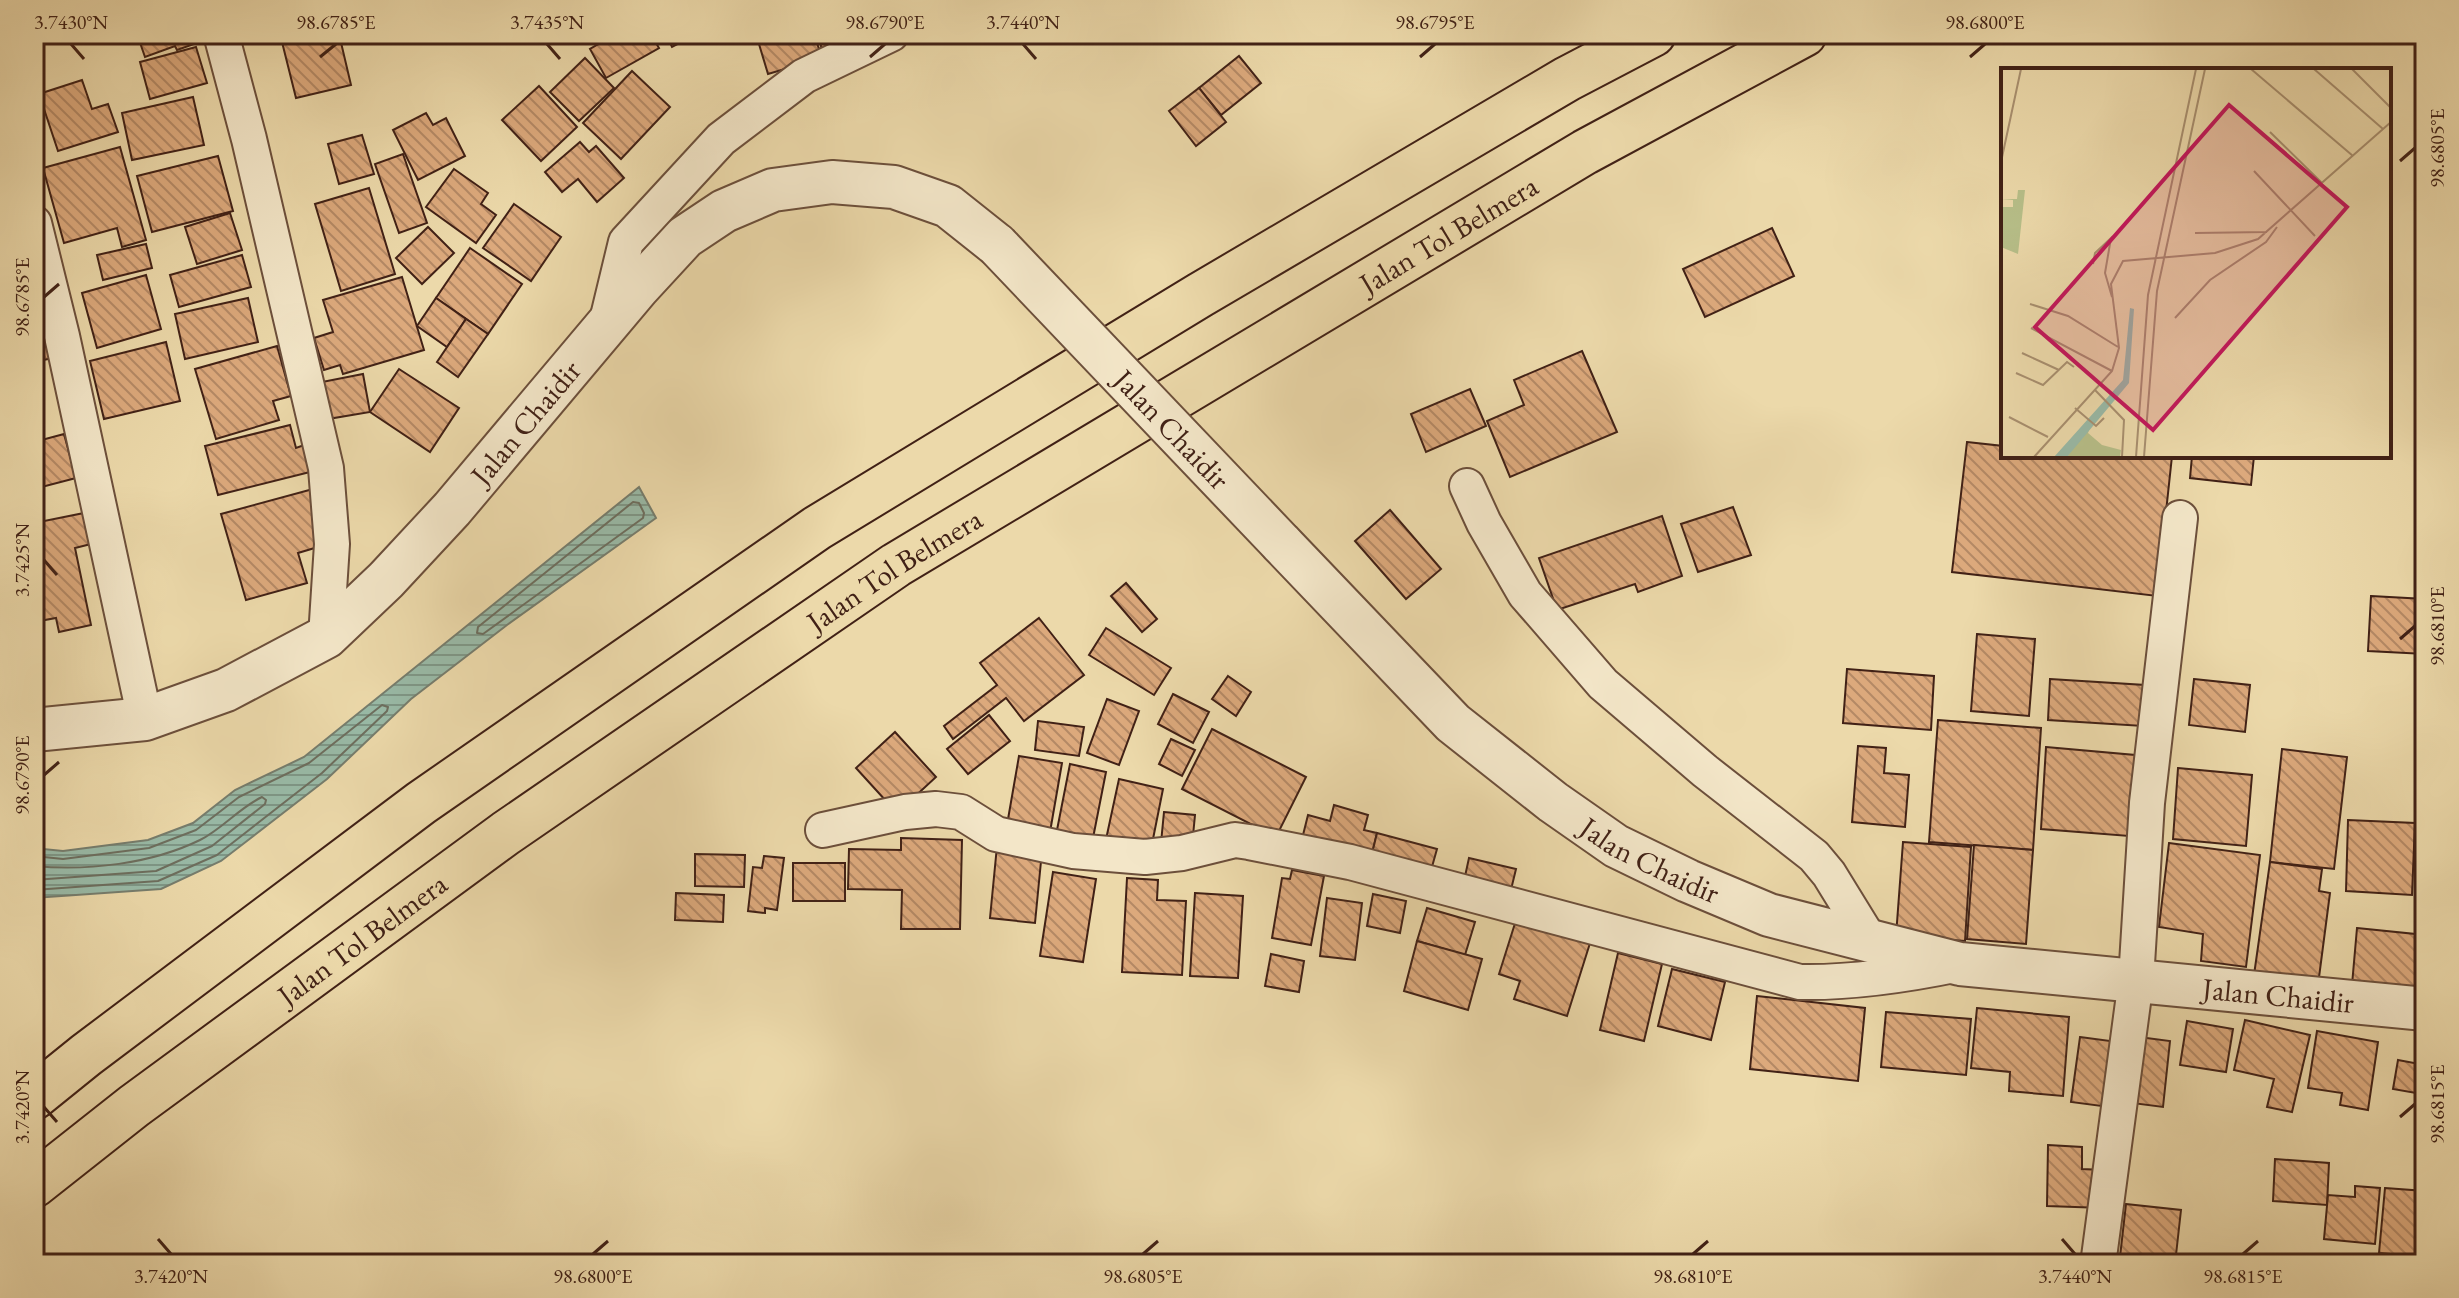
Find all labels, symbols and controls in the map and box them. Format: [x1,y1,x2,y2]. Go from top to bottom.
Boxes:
text: 3.7430°N [34,9,108,35]
text: 98.6785°E [296,9,376,35]
text: 3.7435°N [510,9,584,35]
text: 98.6790°E [845,9,925,35]
text: 3.7440°N [986,9,1060,35]
text: 98.6795°E [1395,9,1475,35]
text: 98.6800°E [1945,9,2025,35]
inset map [2001,68,2391,458]
text: 98.6805°E [2424,108,2450,188]
street label: Jalan Tol Belmera [1349,165,1545,304]
text: 98.6785°E [9,257,35,337]
street label: Jalan Chaidir [459,351,589,495]
street label: Jalan Chaidir [1104,358,1239,497]
street label: Jalan Tol Belmera [796,499,989,642]
text: 3.7425°N [9,523,35,597]
text: 98.6810°E [2424,586,2450,666]
text: 98.6790°E [9,735,35,815]
street label: Jalan Chaidir [1570,806,1726,912]
street label: Jalan Tol Belmera [267,864,455,1016]
street label: Jalan Chaidir [2198,968,2356,1022]
text: 98.6815°E [2424,1064,2450,1144]
text: 3.7420°N [9,1070,35,1144]
text: 3.7420°N [134,1263,208,1289]
text: 98.6800°E [553,1263,633,1289]
text: 98.6805°E [1103,1263,1183,1289]
text: 98.6810°E [1653,1263,1733,1289]
text: 3.7440°N [2038,1263,2112,1289]
text: 98.6815°E [2203,1263,2283,1289]

